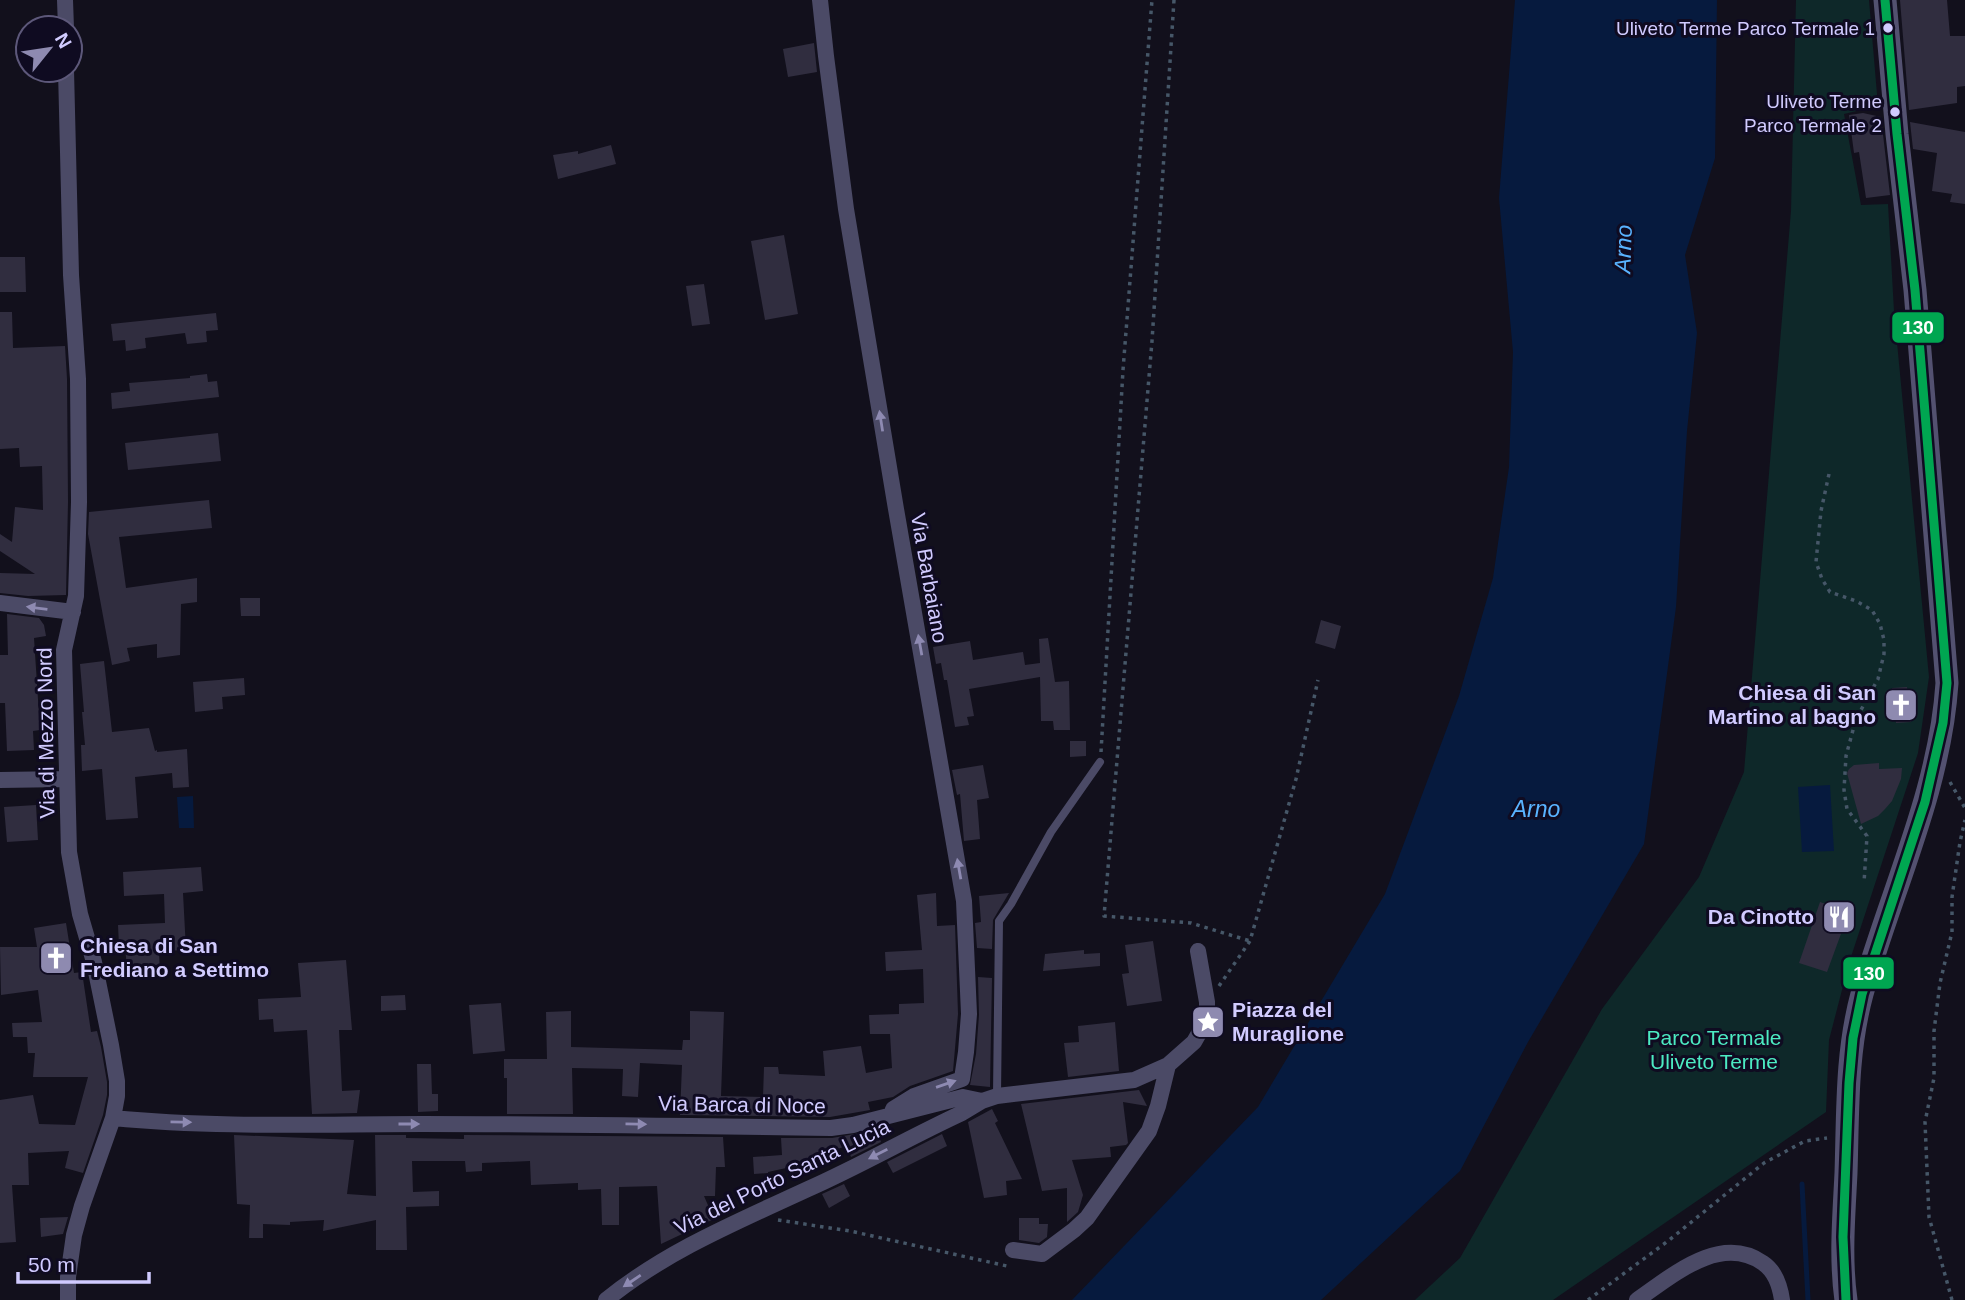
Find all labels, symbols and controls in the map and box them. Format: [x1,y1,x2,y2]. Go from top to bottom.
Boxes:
north arrow [14,14,84,84]
place label: Uliveto Terme Parco Termale 1 [1616,18,1875,39]
marker: Uliveto Terme Parco Termale 1 [1881,21,1895,35]
text: N [51,30,76,52]
place label: Uliveto Terme Parco Termale 2 [1744,91,1882,136]
marker: Uliveto Terme Parco Termale 2 [1888,105,1902,119]
water label: Arno [1609,224,1637,276]
line badge: 130 [1891,311,1945,344]
text: 130 [1902,317,1934,338]
one-way arrow [875,410,886,432]
street label: Via Barbaiano [907,511,952,645]
one-way arrow [25,602,47,613]
one-way arrow [914,634,925,656]
street label: Via di Mezzo Nord [33,647,58,819]
place label: Chiesa di San Martino al bagno [1708,681,1876,728]
church icon: Chiesa di San Martino al bagno [1882,686,1920,724]
water label: Arno [1510,796,1560,822]
one-way arrow [953,858,964,880]
restaurant icon: Da Cinotto [1820,898,1858,936]
place label: Da Cinotto [1708,905,1814,928]
place label: Chiesa di San Frediano a Settimo [80,934,269,981]
church icon: Chiesa di San Frediano a Settimo [37,939,75,977]
line badge: 130 [1842,956,1895,990]
text: 130 [1853,963,1885,984]
place label: Piazza del Muraglione [1232,998,1344,1045]
place icon: Piazza del Muraglione [1189,1003,1227,1041]
park label: Parco Termale Uliveto Terme [1646,1026,1782,1073]
one-way arrow [936,1078,957,1089]
street label: Via Barca di Noce [658,1092,826,1117]
street label: Via del Porto Santa Lucia [670,1114,893,1239]
one-way arrow [171,1116,193,1128]
one-way arrow [398,1118,420,1130]
one-way arrow [626,1119,648,1130]
one-way arrow [868,1148,888,1159]
scale bar [18,1240,149,1284]
text: 50 m [28,1253,75,1276]
one-way arrow [623,1274,642,1287]

